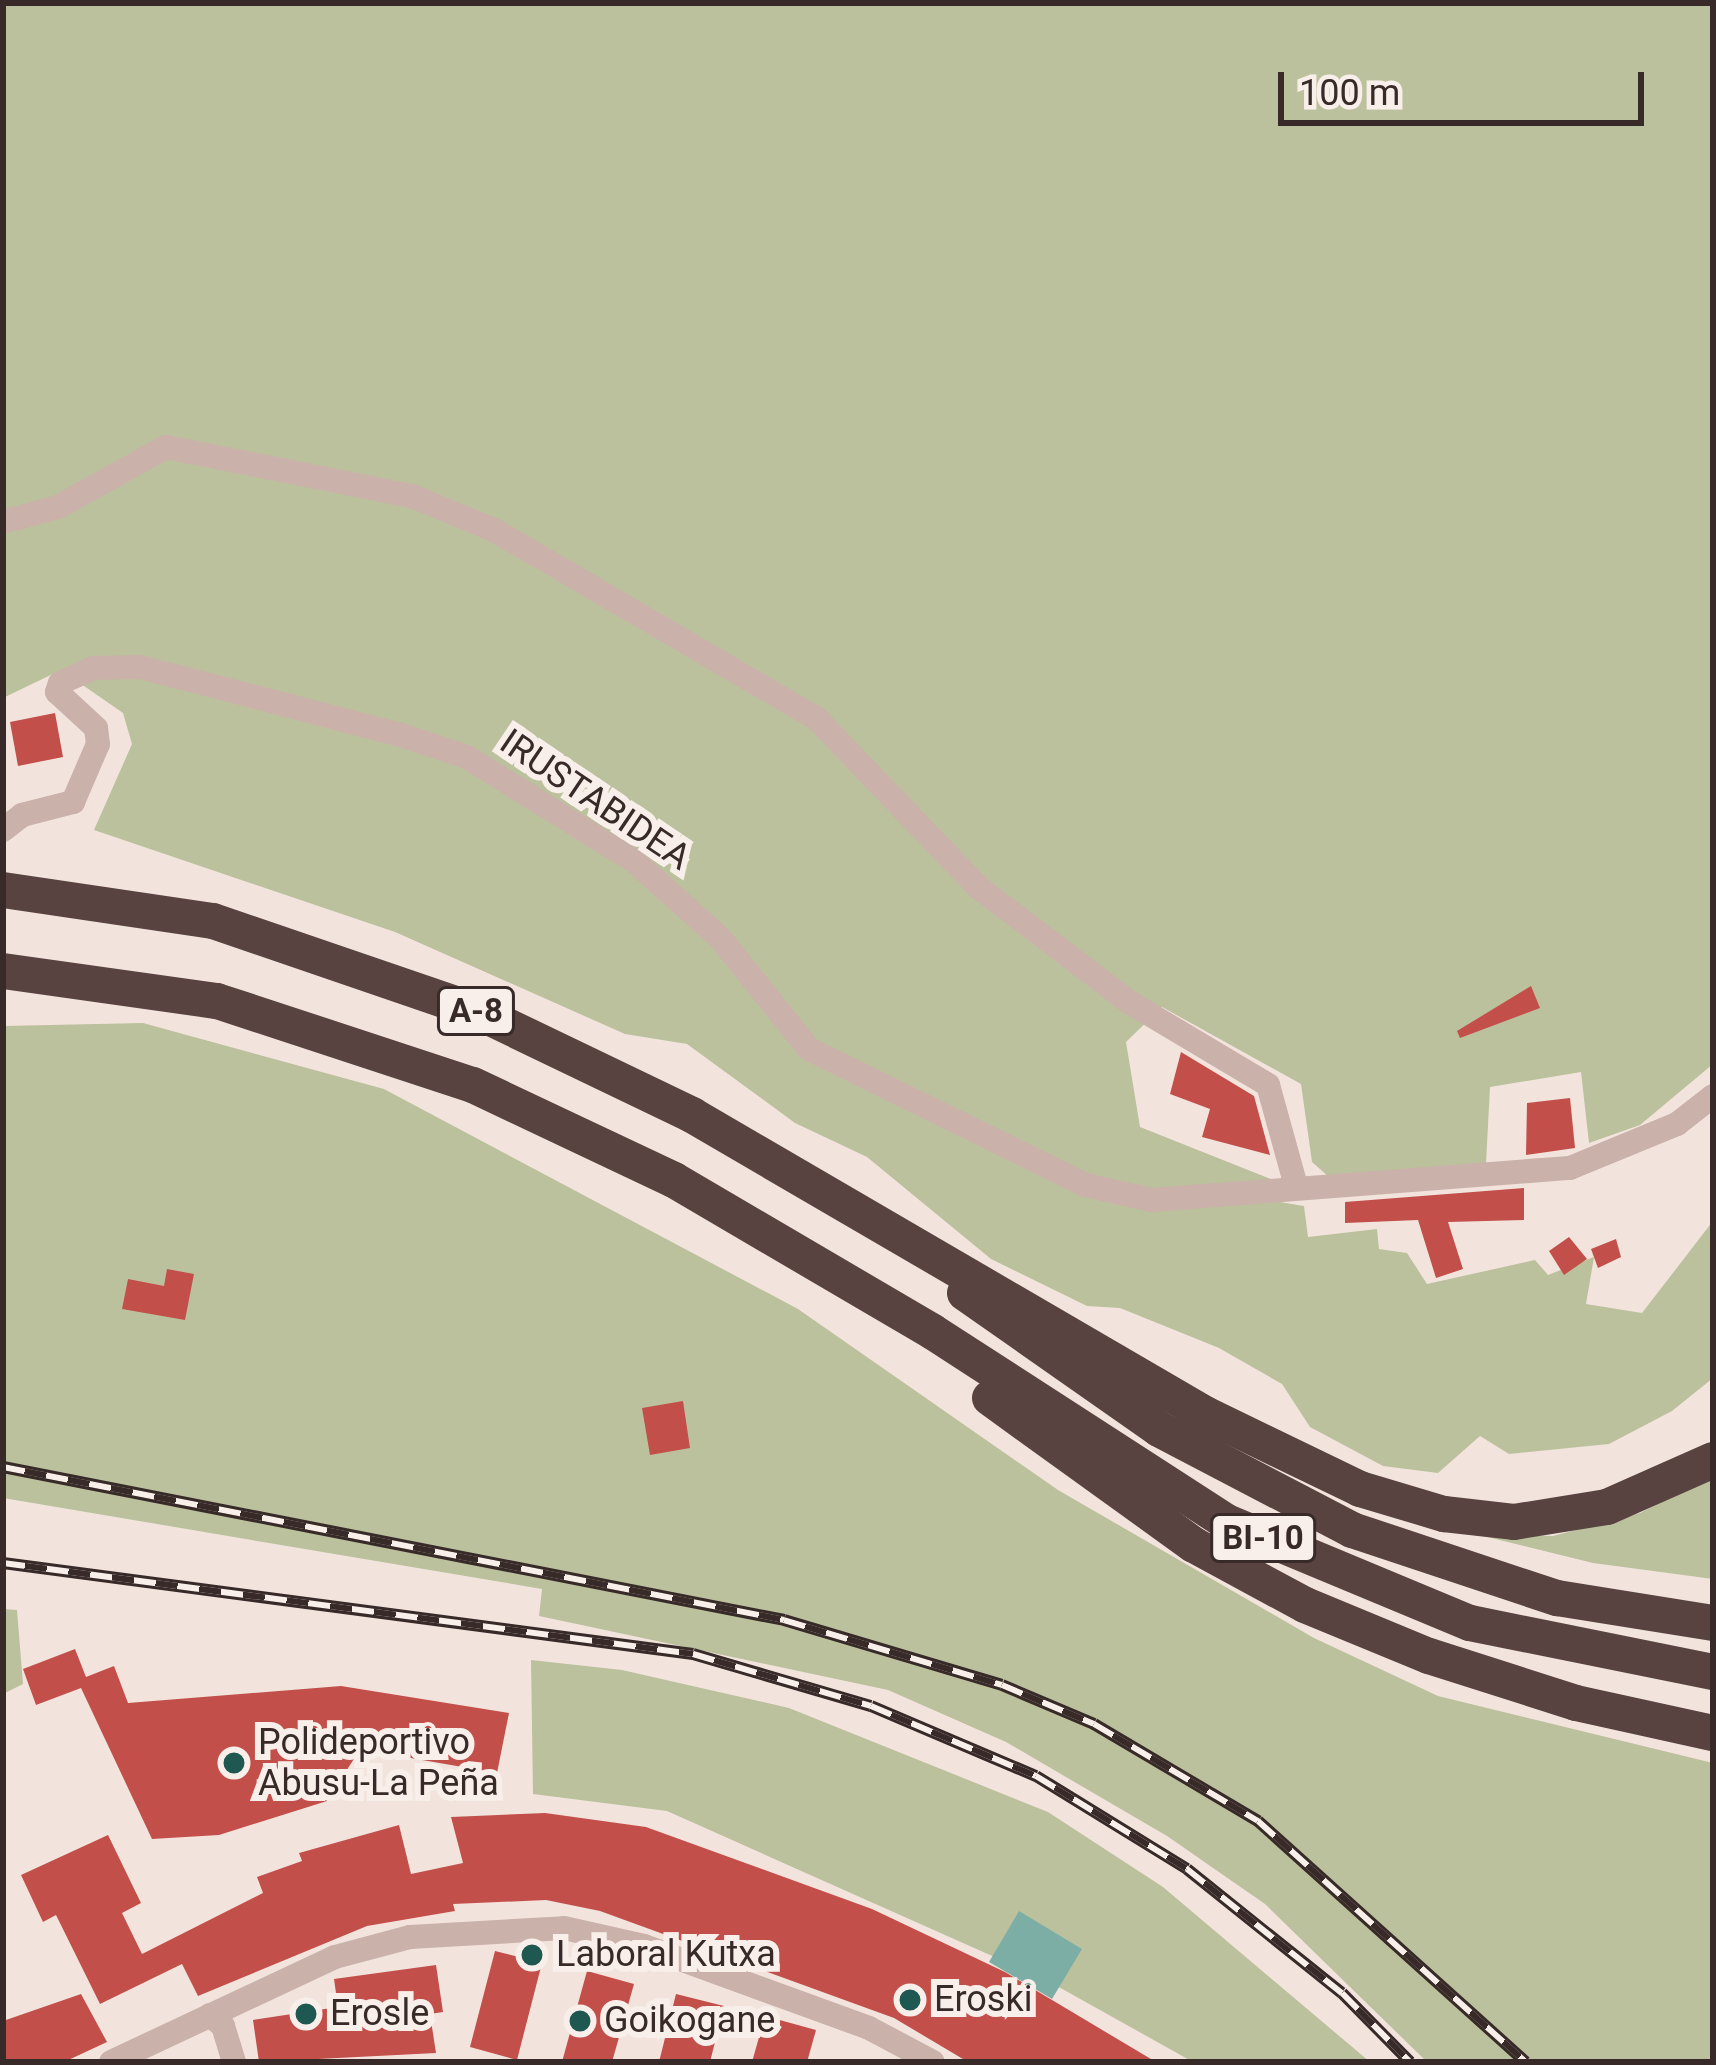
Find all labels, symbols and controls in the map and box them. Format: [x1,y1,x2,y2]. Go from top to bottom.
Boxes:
scale bar [1284,48,1650,122]
text: 100 m [1299,72,1400,114]
street label: IRUSTABIDEA [492,721,698,879]
road number: A-8 [434,984,518,1038]
road number: BI-10 [1209,1511,1317,1565]
place label: Polideportivo Abusu-La Peña [258,1720,499,1805]
marker: Polideportivo Abusu-La Peña [221,1750,247,1776]
place label: Laboral Kutxa [556,1933,776,1977]
marker: Laboral Kutxa [519,1942,545,1968]
place label: Eroski [934,1978,1032,2022]
marker: Eroski [897,1987,923,2013]
place label: Erosle [330,1992,429,2036]
place label: Goikogane [604,1999,775,2043]
marker: Erosle [293,2001,319,2027]
marker: Goikogane [567,2008,593,2034]

